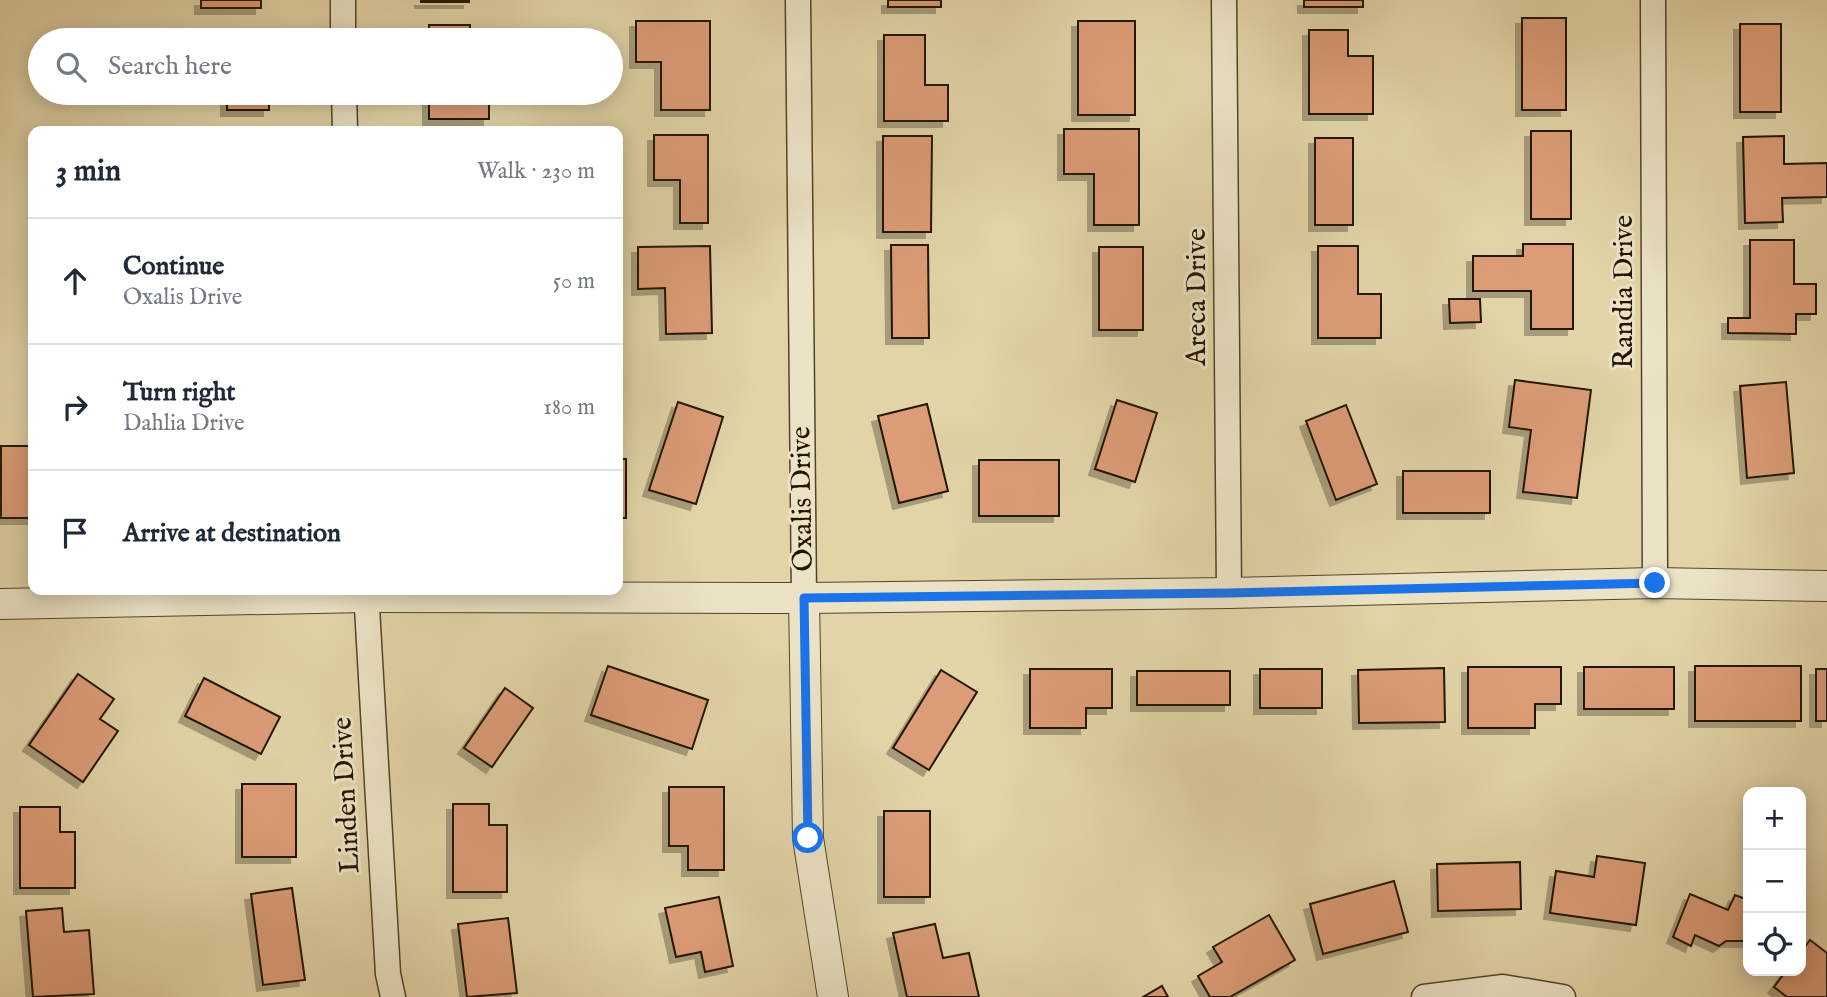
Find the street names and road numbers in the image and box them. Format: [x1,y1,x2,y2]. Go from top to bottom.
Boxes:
street label: Randia Drive [1607,215,1642,369]
street label: Areca Drive [1180,228,1215,367]
street label: Oxalis Drive [784,426,822,572]
street label: Linden Drive [325,716,369,874]

